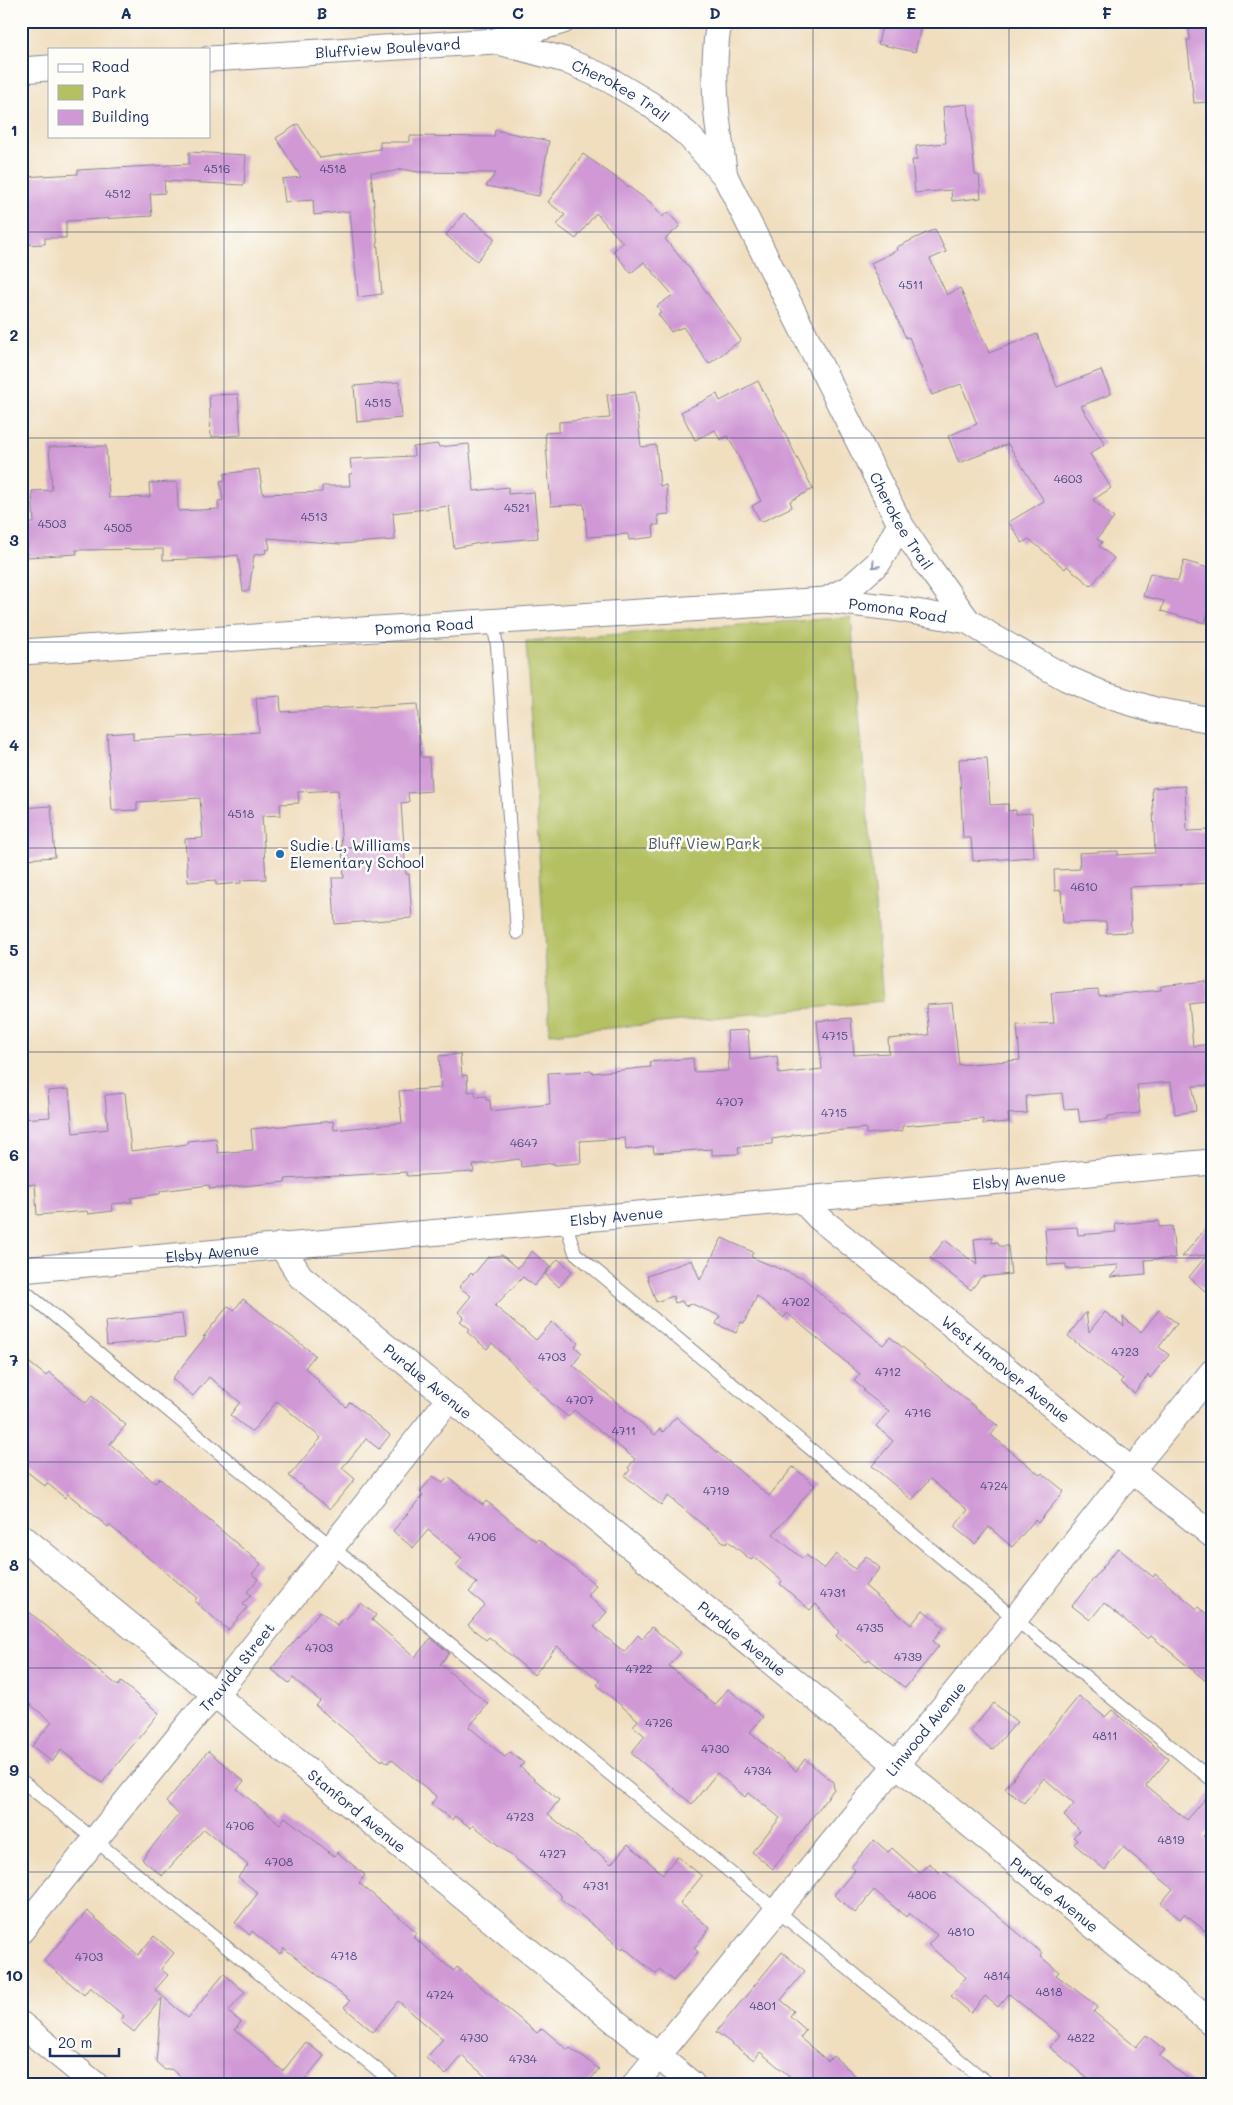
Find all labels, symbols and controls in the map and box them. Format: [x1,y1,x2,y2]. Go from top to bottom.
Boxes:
text: A [120,2,132,23]
text: B [317,2,327,23]
text: C [512,2,524,23]
text: D [709,2,721,23]
text: E [906,2,916,23]
text: F [1102,2,1112,23]
street label: Bluffview Boulevard [315,33,461,62]
legend [48,48,210,138]
street label: Cherokee Trail [569,54,674,126]
text: Road [92,56,129,76]
text: Park [92,82,126,102]
text: Building [92,106,149,126]
text: 1 [10,119,18,140]
house number: 4516 [204,160,230,176]
house number: 4518 [320,160,346,176]
house number: 4512 [105,185,131,201]
house number: 4511 [899,276,923,292]
text: 2 [10,324,19,345]
house number: 4515 [365,394,391,410]
street label: Cherokee Trail [865,468,938,573]
house number: 4603 [1054,470,1082,486]
house number: 4521 [504,499,530,515]
house number: 4513 [301,508,327,524]
house number: 4503 [38,515,66,531]
house number: 4505 [104,519,132,535]
text: 3 [9,529,19,550]
one-way arrow [872,559,881,568]
street label: Pomona Road [848,593,948,627]
street label: Pomona Road [374,613,474,639]
text: 4 [9,734,19,755]
house number: 4518 [228,805,254,821]
park label: Bluff View Park [648,833,760,853]
place label: Sudie L, Williams Elementary School [290,835,425,872]
marker: Sudie L, Williams Elementary School [274,848,286,860]
house number: 4610 [1070,878,1098,894]
text: 5 [9,939,19,960]
house number: 4715 [822,1027,848,1043]
house number: 4707 [716,1093,744,1109]
house number: 4715 [821,1104,847,1120]
house number: 4647 [510,1134,538,1150]
text: 6 [9,1144,19,1165]
street label: Elsby Avenue [971,1165,1067,1194]
street label: Elsby Avenue [569,1202,664,1230]
street label: Elsby Avenue [165,1238,260,1267]
house number: 4702 [782,1293,810,1309]
street label: West Hanover Avenue [938,1311,1075,1427]
street label: Purdue Avenue [380,1339,477,1423]
house number: 4723 [1111,1343,1139,1359]
house number: 4703 [538,1348,566,1364]
text: 7 [10,1349,19,1370]
house number: 4712 [875,1363,901,1379]
house number: 4707 [566,1391,594,1407]
house number: 4716 [905,1404,931,1420]
house number: 4711 [612,1422,636,1438]
house number: 4724 [980,1477,1008,1493]
house number: 4719 [703,1482,729,1498]
house number: 4706 [468,1528,496,1544]
text: 8 [9,1554,19,1575]
house number: 4731 [820,1584,846,1600]
street label: Purdue Avenue [694,1596,791,1680]
street label: Travida Street [195,1618,279,1716]
house number: 4735 [856,1619,884,1635]
house number: 4703 [305,1639,333,1655]
house number: 4739 [894,1648,922,1664]
house number: 4722 [625,1660,653,1676]
street label: Linwood Avenue [881,1677,970,1780]
house number: 4726 [645,1714,673,1730]
house number: 4811 [1092,1727,1118,1743]
house number: 4730 [701,1740,730,1756]
text: 9 [9,1759,19,1780]
house number: 4734 [744,1762,772,1778]
street label: Stanford Avenue [304,1764,410,1857]
house number: 4723 [506,1808,534,1824]
house number: 4706 [226,1817,254,1833]
house number: 4819 [1158,1831,1184,1847]
house number: 4727 [539,1845,567,1861]
street label: Purdue Avenue [1006,1852,1103,1936]
house number: 4708 [265,1853,293,1869]
house number: 4731 [583,1877,609,1893]
house number: 4806 [908,1886,936,1902]
house number: 4810 [947,1923,975,1939]
house number: 4718 [331,1947,357,1963]
house number: 4703 [75,1948,103,1964]
text: 10 [5,1964,23,1985]
house number: 4814 [984,1967,1010,1983]
house number: 4818 [1036,1983,1062,1999]
house number: 4724 [426,1986,454,2002]
house number: 4801 [749,1997,777,2013]
scale bar [50,2025,119,2057]
house number: 4730 [460,2029,489,2045]
house number: 4822 [1067,2029,1095,2045]
text: 20 m [58,2032,92,2052]
house number: 4734 [509,2050,537,2066]

